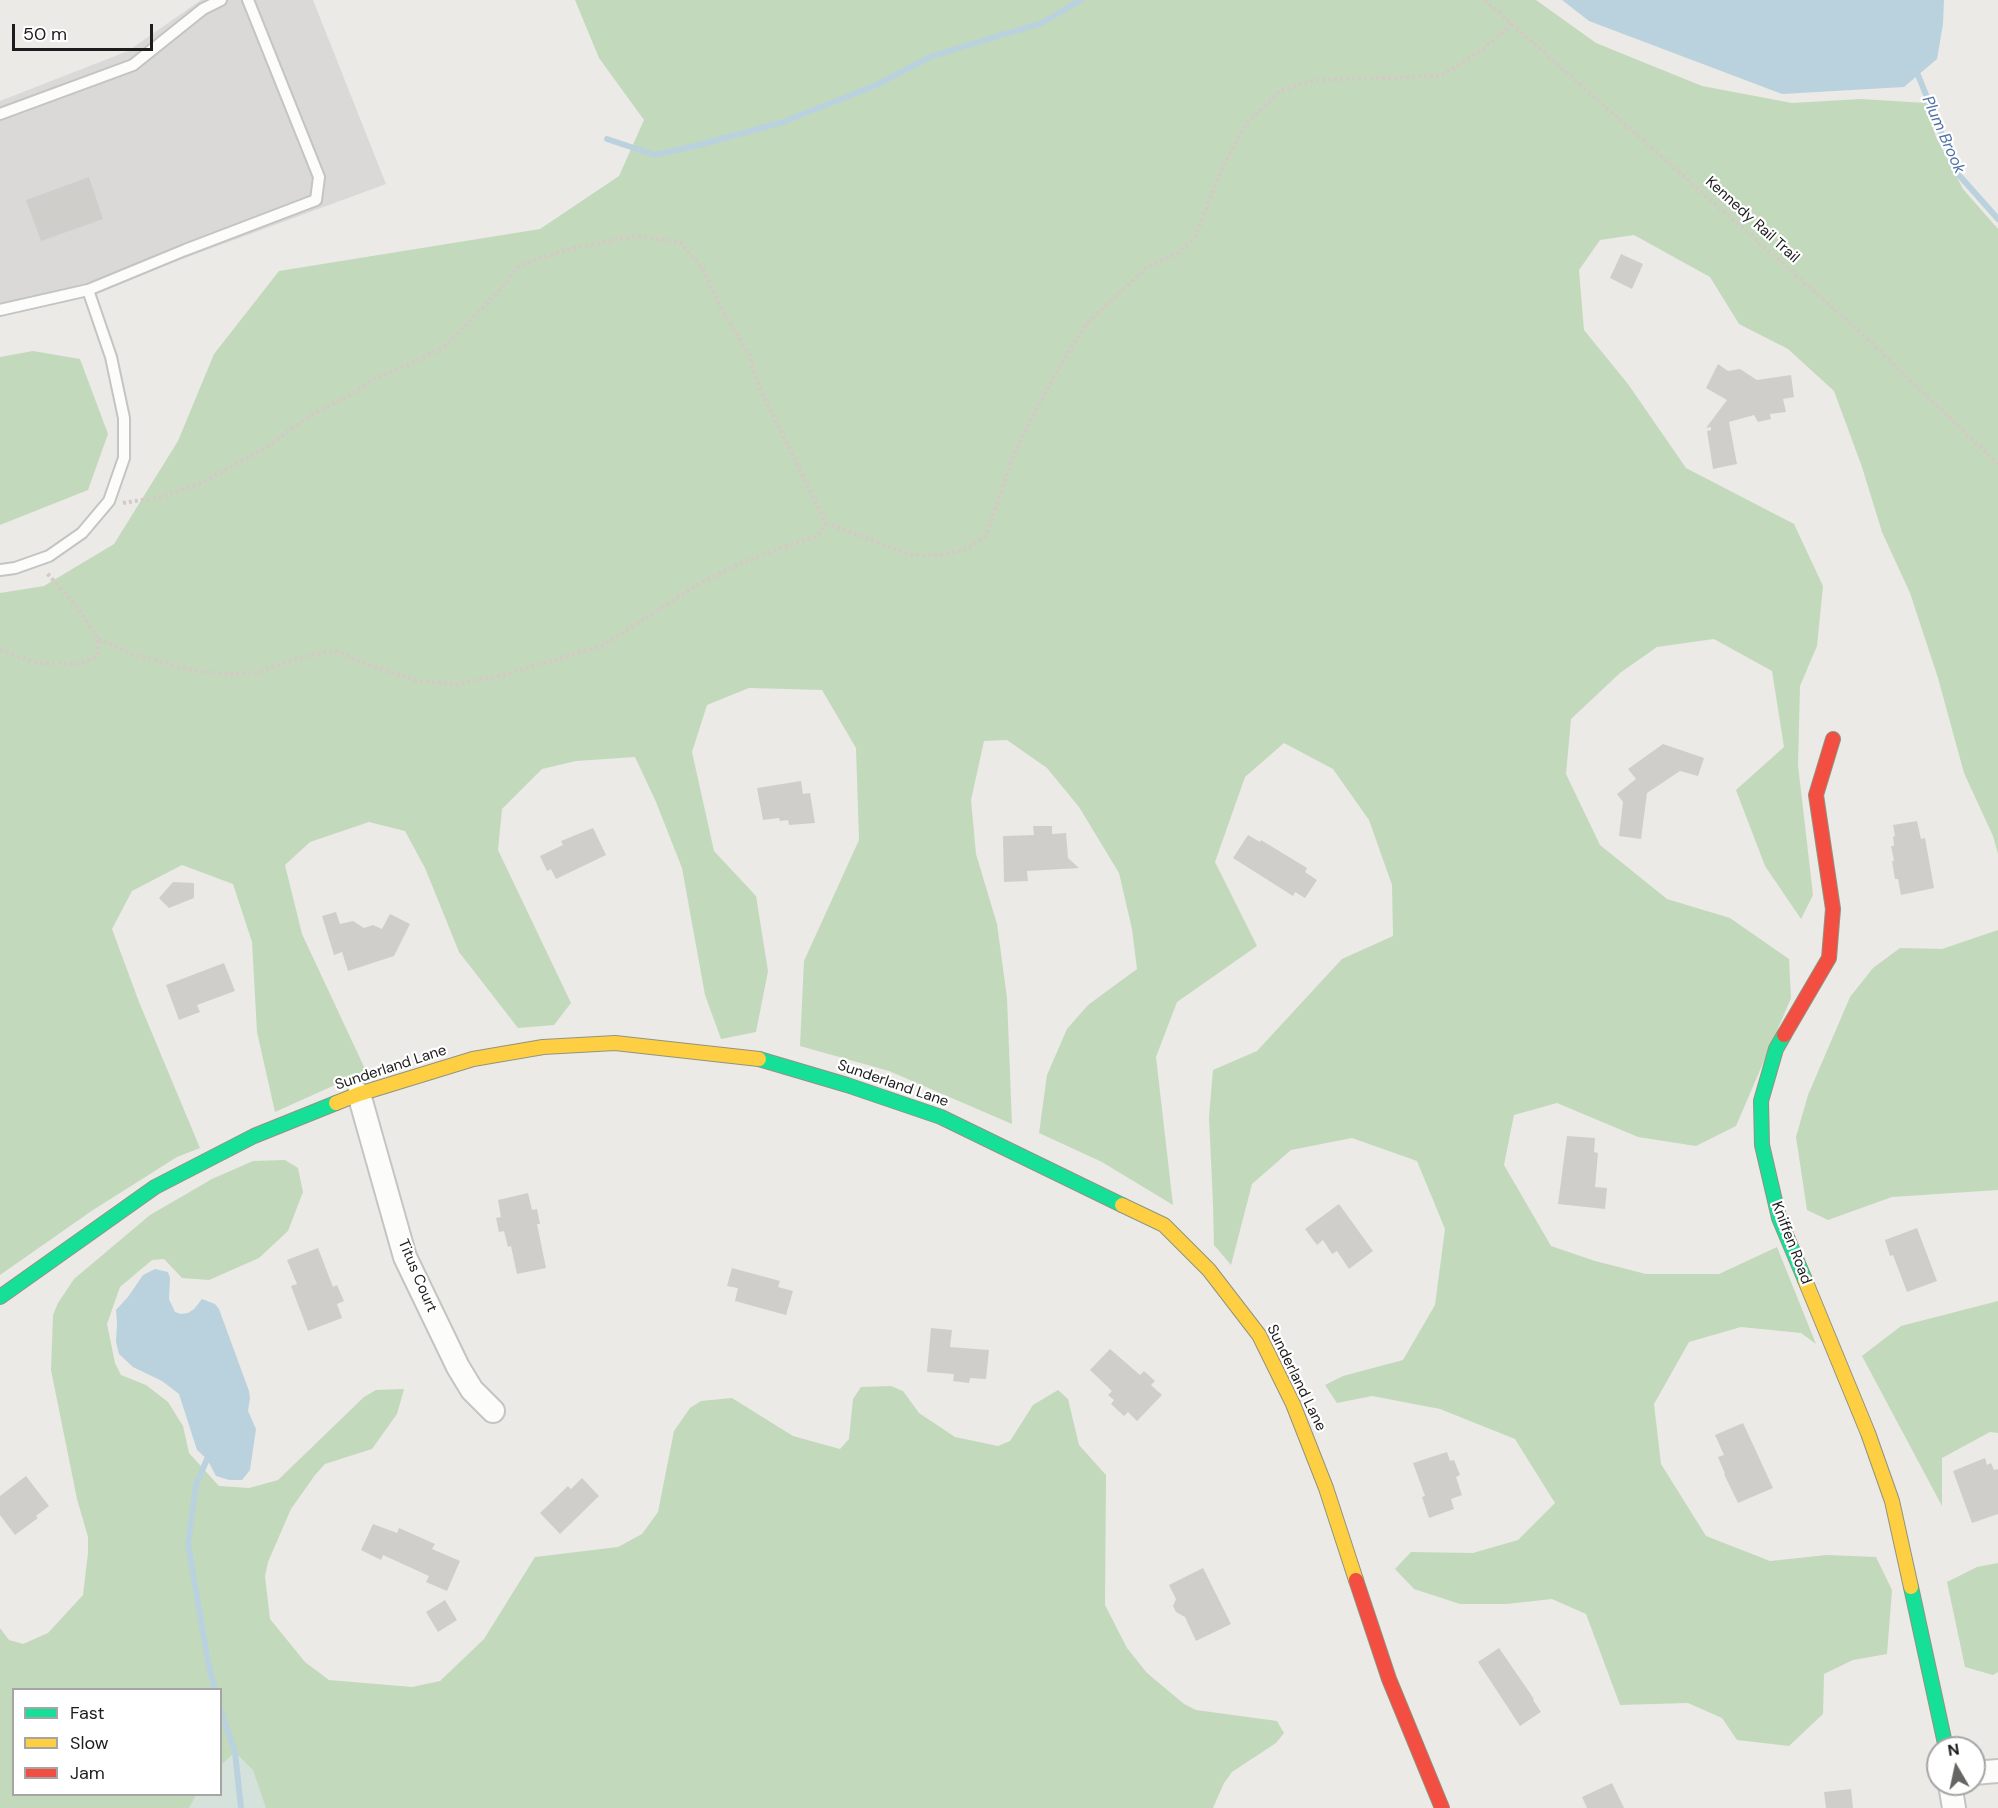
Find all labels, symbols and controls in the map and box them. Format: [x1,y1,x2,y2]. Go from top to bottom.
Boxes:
scale bar [15,12,156,50]
text: 50 m [23,22,67,46]
water label: Plum Brook [1917,93,1969,177]
street label: Kennedy Rail Trail [1701,173,1803,267]
street label: Sunderland Lane [333,1042,449,1094]
street label: Sunderland Lane [835,1057,951,1111]
street label: Kniffen Road [1767,1199,1815,1287]
street label: Titus Court [394,1237,440,1315]
street label: Sunderland Lane [1262,1322,1330,1434]
legend [12,1688,222,1796]
text: Fast [70,1701,105,1725]
text: Slow [70,1731,109,1755]
north arrow [1926,1736,1986,1796]
text: N [1946,1738,1961,1761]
text: Jam [70,1761,105,1785]

